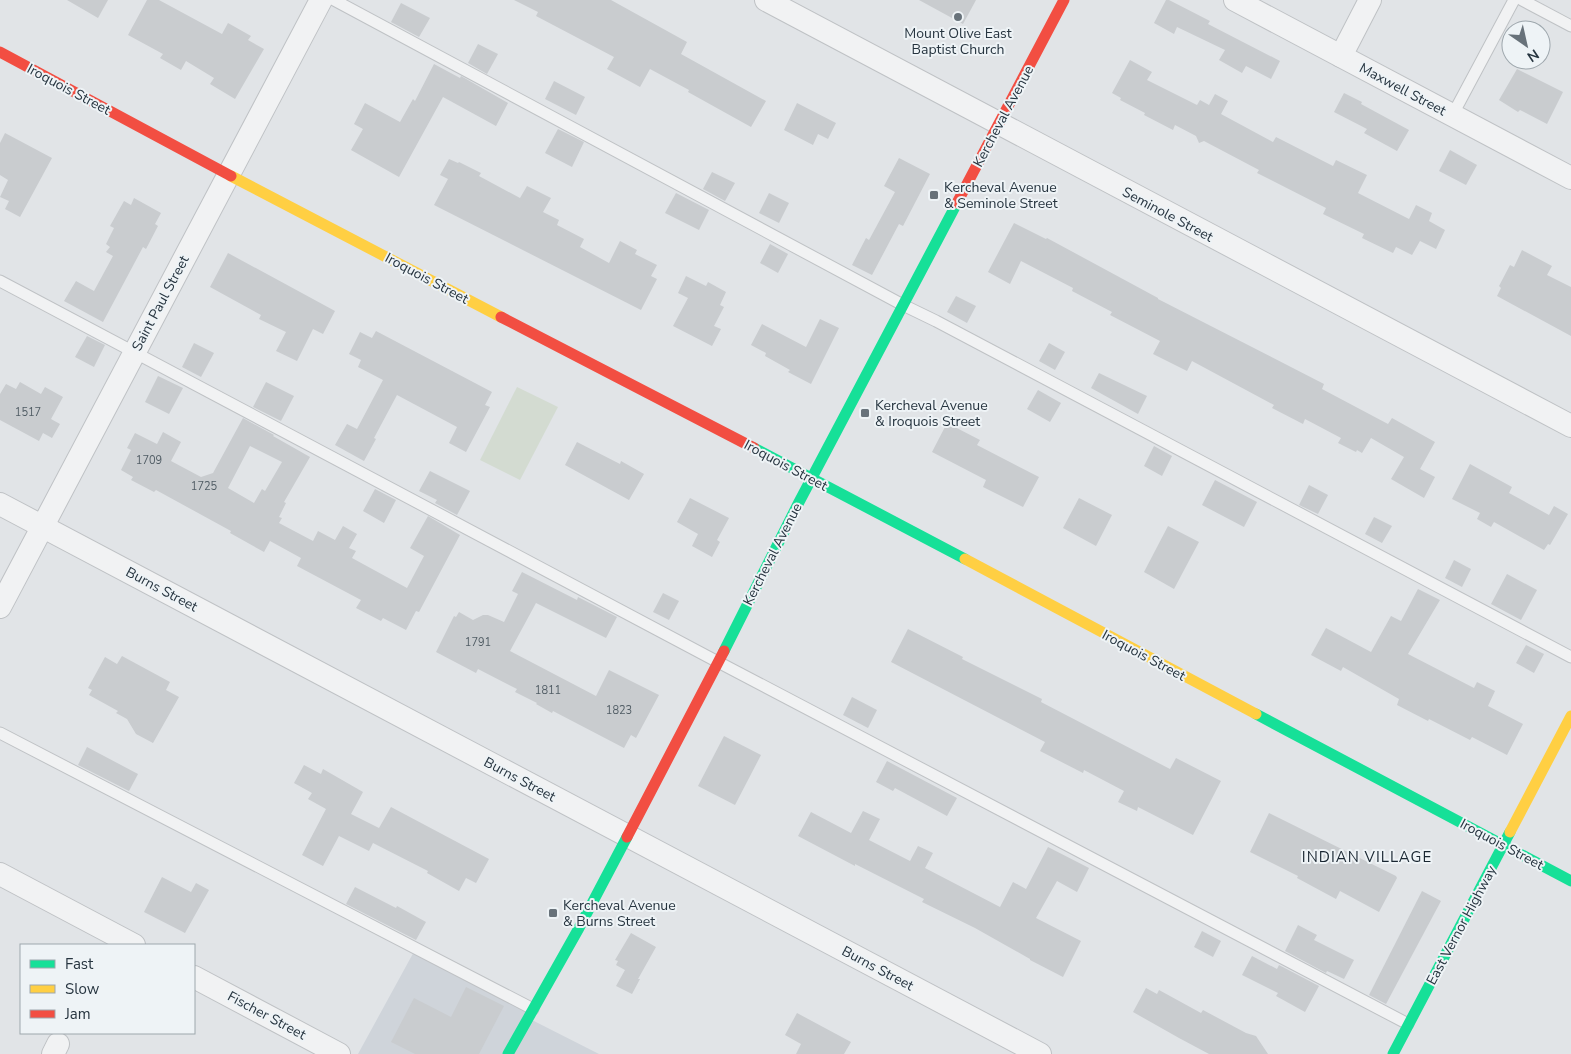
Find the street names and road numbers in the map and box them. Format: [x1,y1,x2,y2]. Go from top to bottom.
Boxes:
street label: Iroquois Street [24,59,114,119]
street label: Maxwell Street [1356,59,1450,120]
street label: Kercheval Avenue [969,62,1038,170]
street label: Seminole Street [1119,182,1217,246]
street label: Iroquois Street [382,248,472,308]
street label: Saint Paul Street [127,252,194,354]
street label: Iroquois Street [741,435,831,495]
street label: Kercheval Avenue [738,500,806,609]
street label: Burns Street [123,563,201,616]
street label: Iroquois Street [1099,625,1189,685]
street label: Burns Street [481,753,559,806]
street label: Iroquois Street [1457,814,1547,874]
street label: East Vernor Highway [1422,862,1501,988]
street label: Burns Street [839,942,917,995]
street label: Fischer Street [224,987,309,1044]

